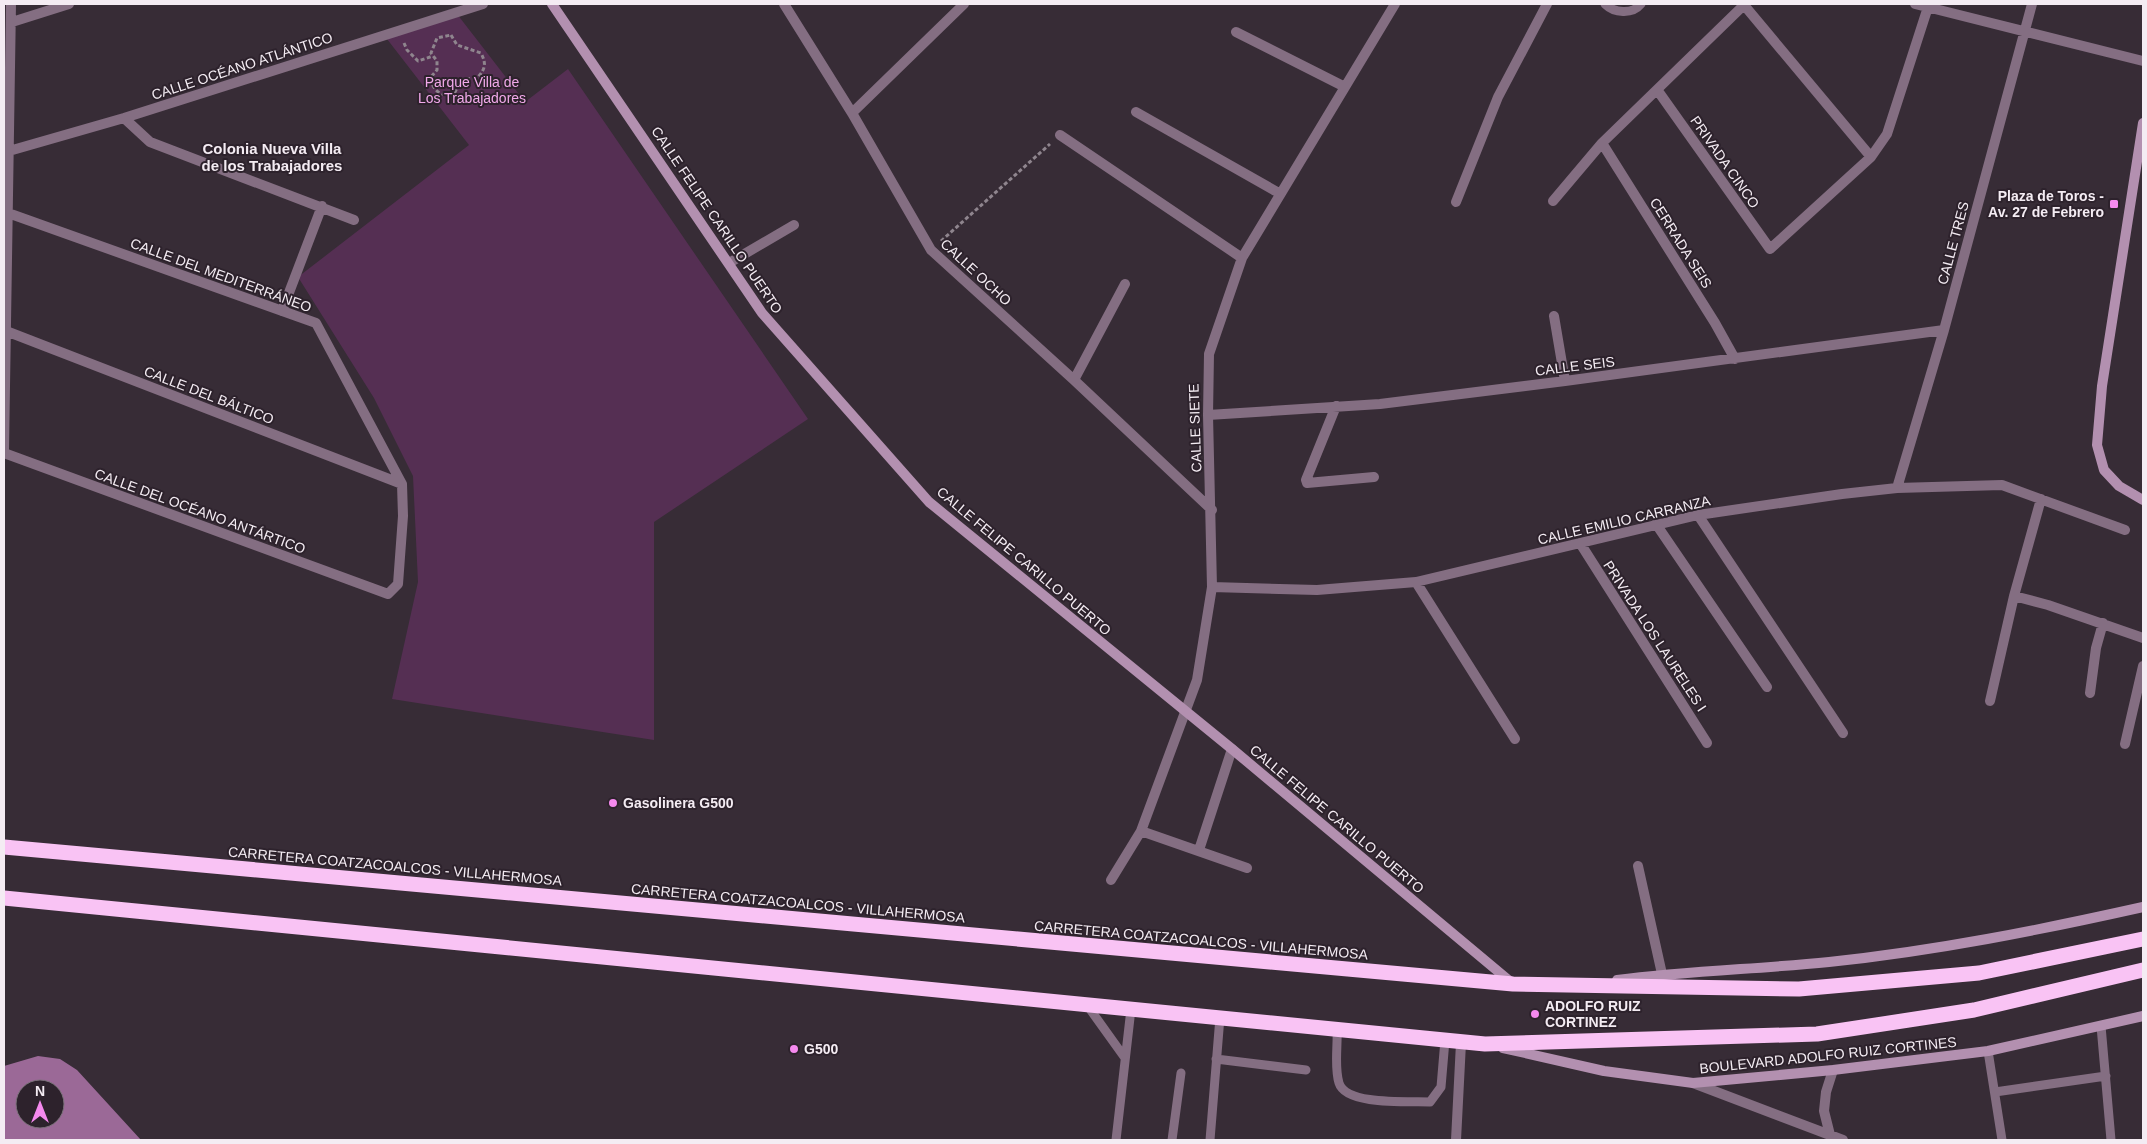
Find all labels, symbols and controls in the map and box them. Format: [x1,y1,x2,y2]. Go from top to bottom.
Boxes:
street label: CALLE OCÉANO ATLÁNTICO [149,29,335,103]
park label: Parque Villa de Los Trabajadores [418,74,526,106]
street label: PRIVADA CINCO [1687,113,1763,211]
street label: CALLE FELIPE CARILLO PUERTO [648,123,786,317]
district label: Colonia Nueva Villa de los Trabajadores [202,140,342,174]
place label: Plaza de Toros - Av. 27 de Febrero [1988,188,2104,220]
street label: CERRADA SEIS [1647,195,1715,291]
marker: Plaza de Toros - Av. 27 de Febrero [2108,198,2120,210]
street label: CALLE TRES [1934,200,1972,286]
street label: CALLE DEL MEDITERRÁNEO [128,235,314,315]
street label: CALLE OCHO [938,235,1015,309]
street label: CALLE SEIS [1534,353,1616,379]
street label: CALLE DEL BÁLTICO [142,363,276,427]
street label: CALLE SIETE [1185,383,1205,473]
street label: CALLE DEL OCÉANO ANTÁRTICO [92,465,308,557]
street label: CALLE FELIPE CARILLO PUERTO [934,484,1114,639]
street label: CALLE EMILIO CARRANZA [1536,492,1712,548]
street label: PRIVADA LOS LAURELES I [1600,558,1710,714]
street label: CALLE FELIPE CARILLO PUERTO [1247,742,1427,897]
place label: Gasolinera G500 [623,795,734,811]
marker: Gasolinera G500 [607,797,619,809]
street label: CARRETERA COATZACOALCOS - VILLAHERMOSA [227,843,563,889]
street label: CARRETERA COATZACOALCOS - VILLAHERMOSA [630,880,966,926]
street label: CARRETERA COATZACOALCOS - VILLAHERMOSA [1033,917,1369,963]
place label: ADOLFO RUIZ CORTINEZ [1545,998,1641,1030]
marker: ADOLFO RUIZ CORTINEZ [1529,1008,1541,1020]
street label: BOULEVARD ADOLFO RUIZ CORTINES [1699,1034,1957,1076]
place label: G500 [804,1041,838,1057]
marker: G500 [788,1043,800,1055]
north arrow [15,1079,65,1129]
text: N [35,1083,45,1099]

